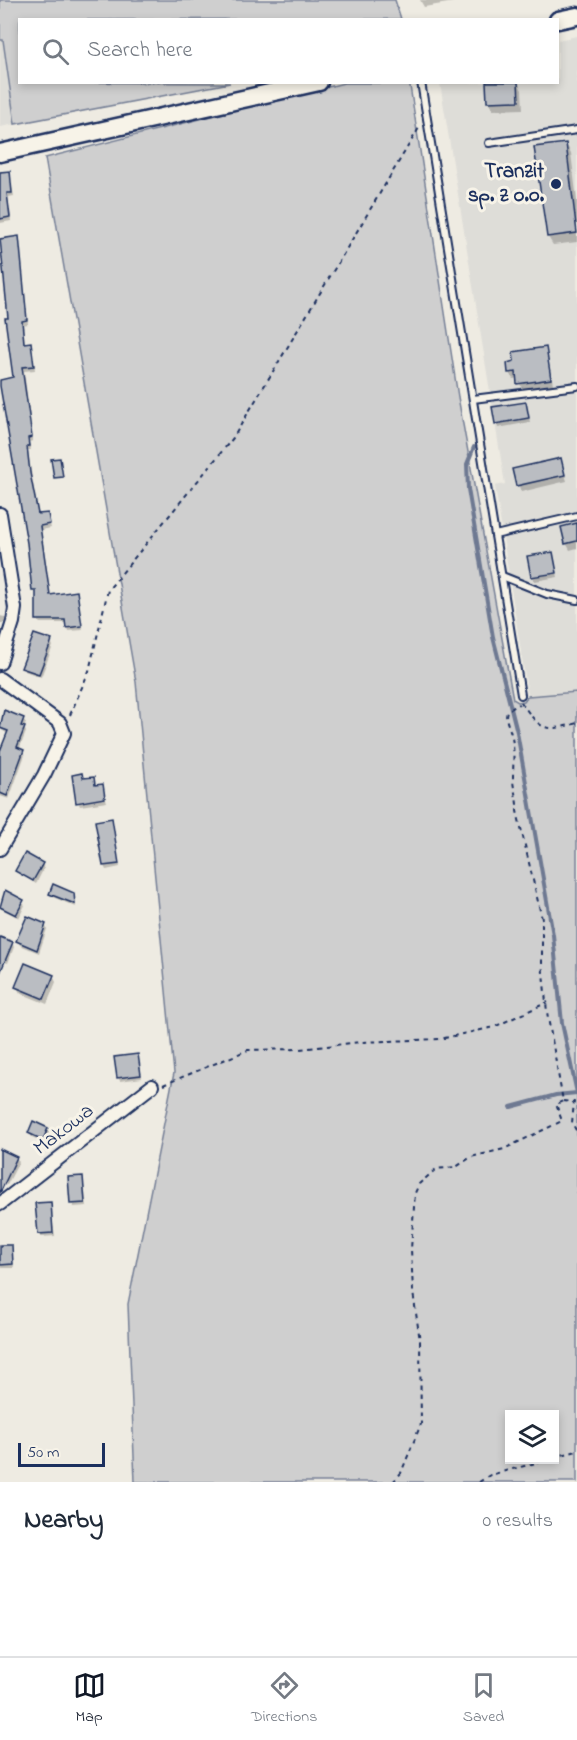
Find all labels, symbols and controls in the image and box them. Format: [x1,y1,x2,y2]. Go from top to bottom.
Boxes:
search box [18,18,559,84]
icon: search [39,35,72,68]
text: Search here [87,35,192,67]
place label: Tranzit sp. z o.o. [468,157,545,211]
marker: Tranzit sp. z o.o. [549,177,563,191]
street label: Makowa [27,1097,101,1163]
map controls [505,1410,559,1464]
button: layers [505,1410,559,1464]
scale bar [18,1440,105,1468]
text: 50 m [27,1441,59,1465]
text: Nearby [24,1502,103,1540]
text: 0 results [482,1507,553,1536]
tab: Map [73,1669,106,1729]
tab: Directions [251,1669,317,1729]
tab: Saved [463,1669,504,1729]

